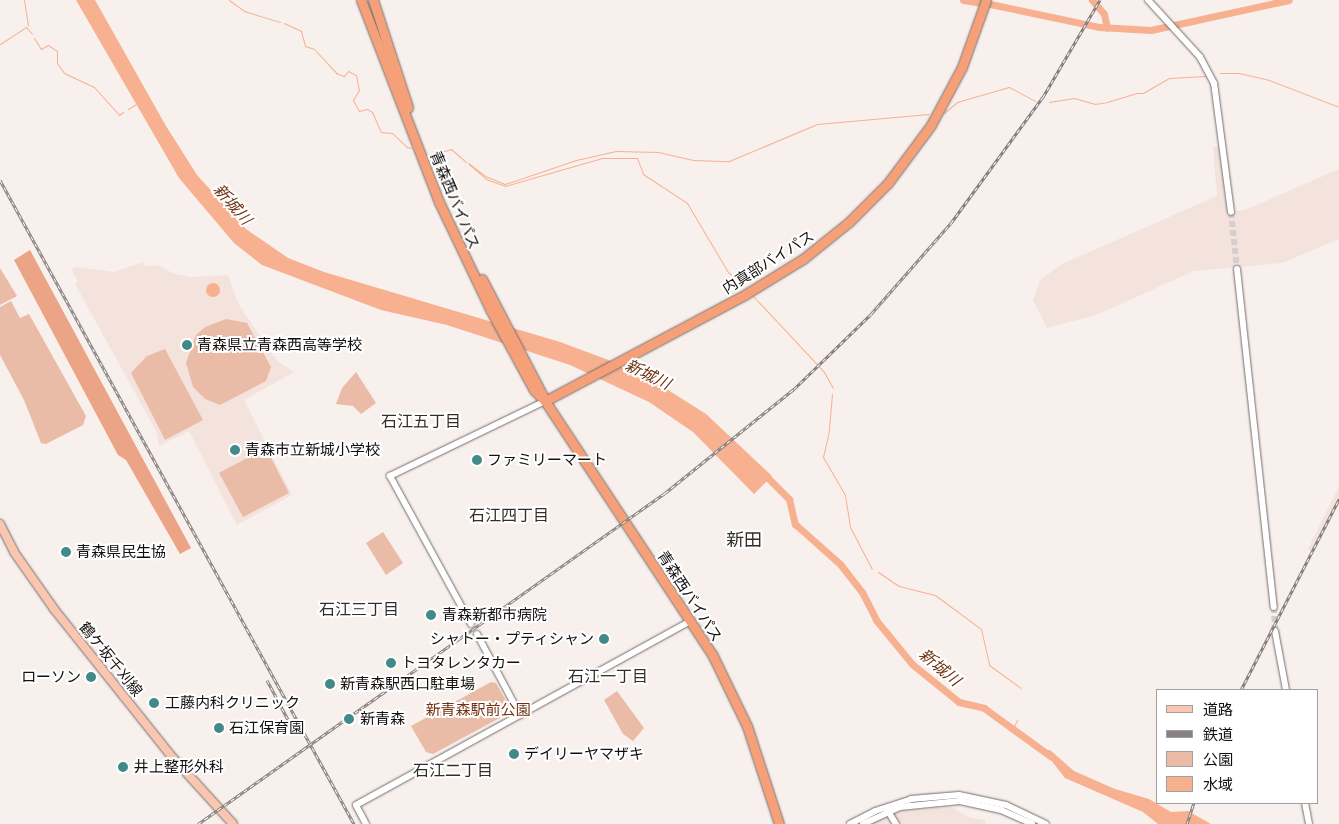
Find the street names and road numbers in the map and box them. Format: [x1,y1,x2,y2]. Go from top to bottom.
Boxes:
street label: 青森西バイパス [426,148,484,252]
street label: 内真部バイパス [719,227,817,297]
street label: 青森西バイパス [654,547,726,645]
street label: 鶴ケ坂千刈線 [76,618,146,700]

